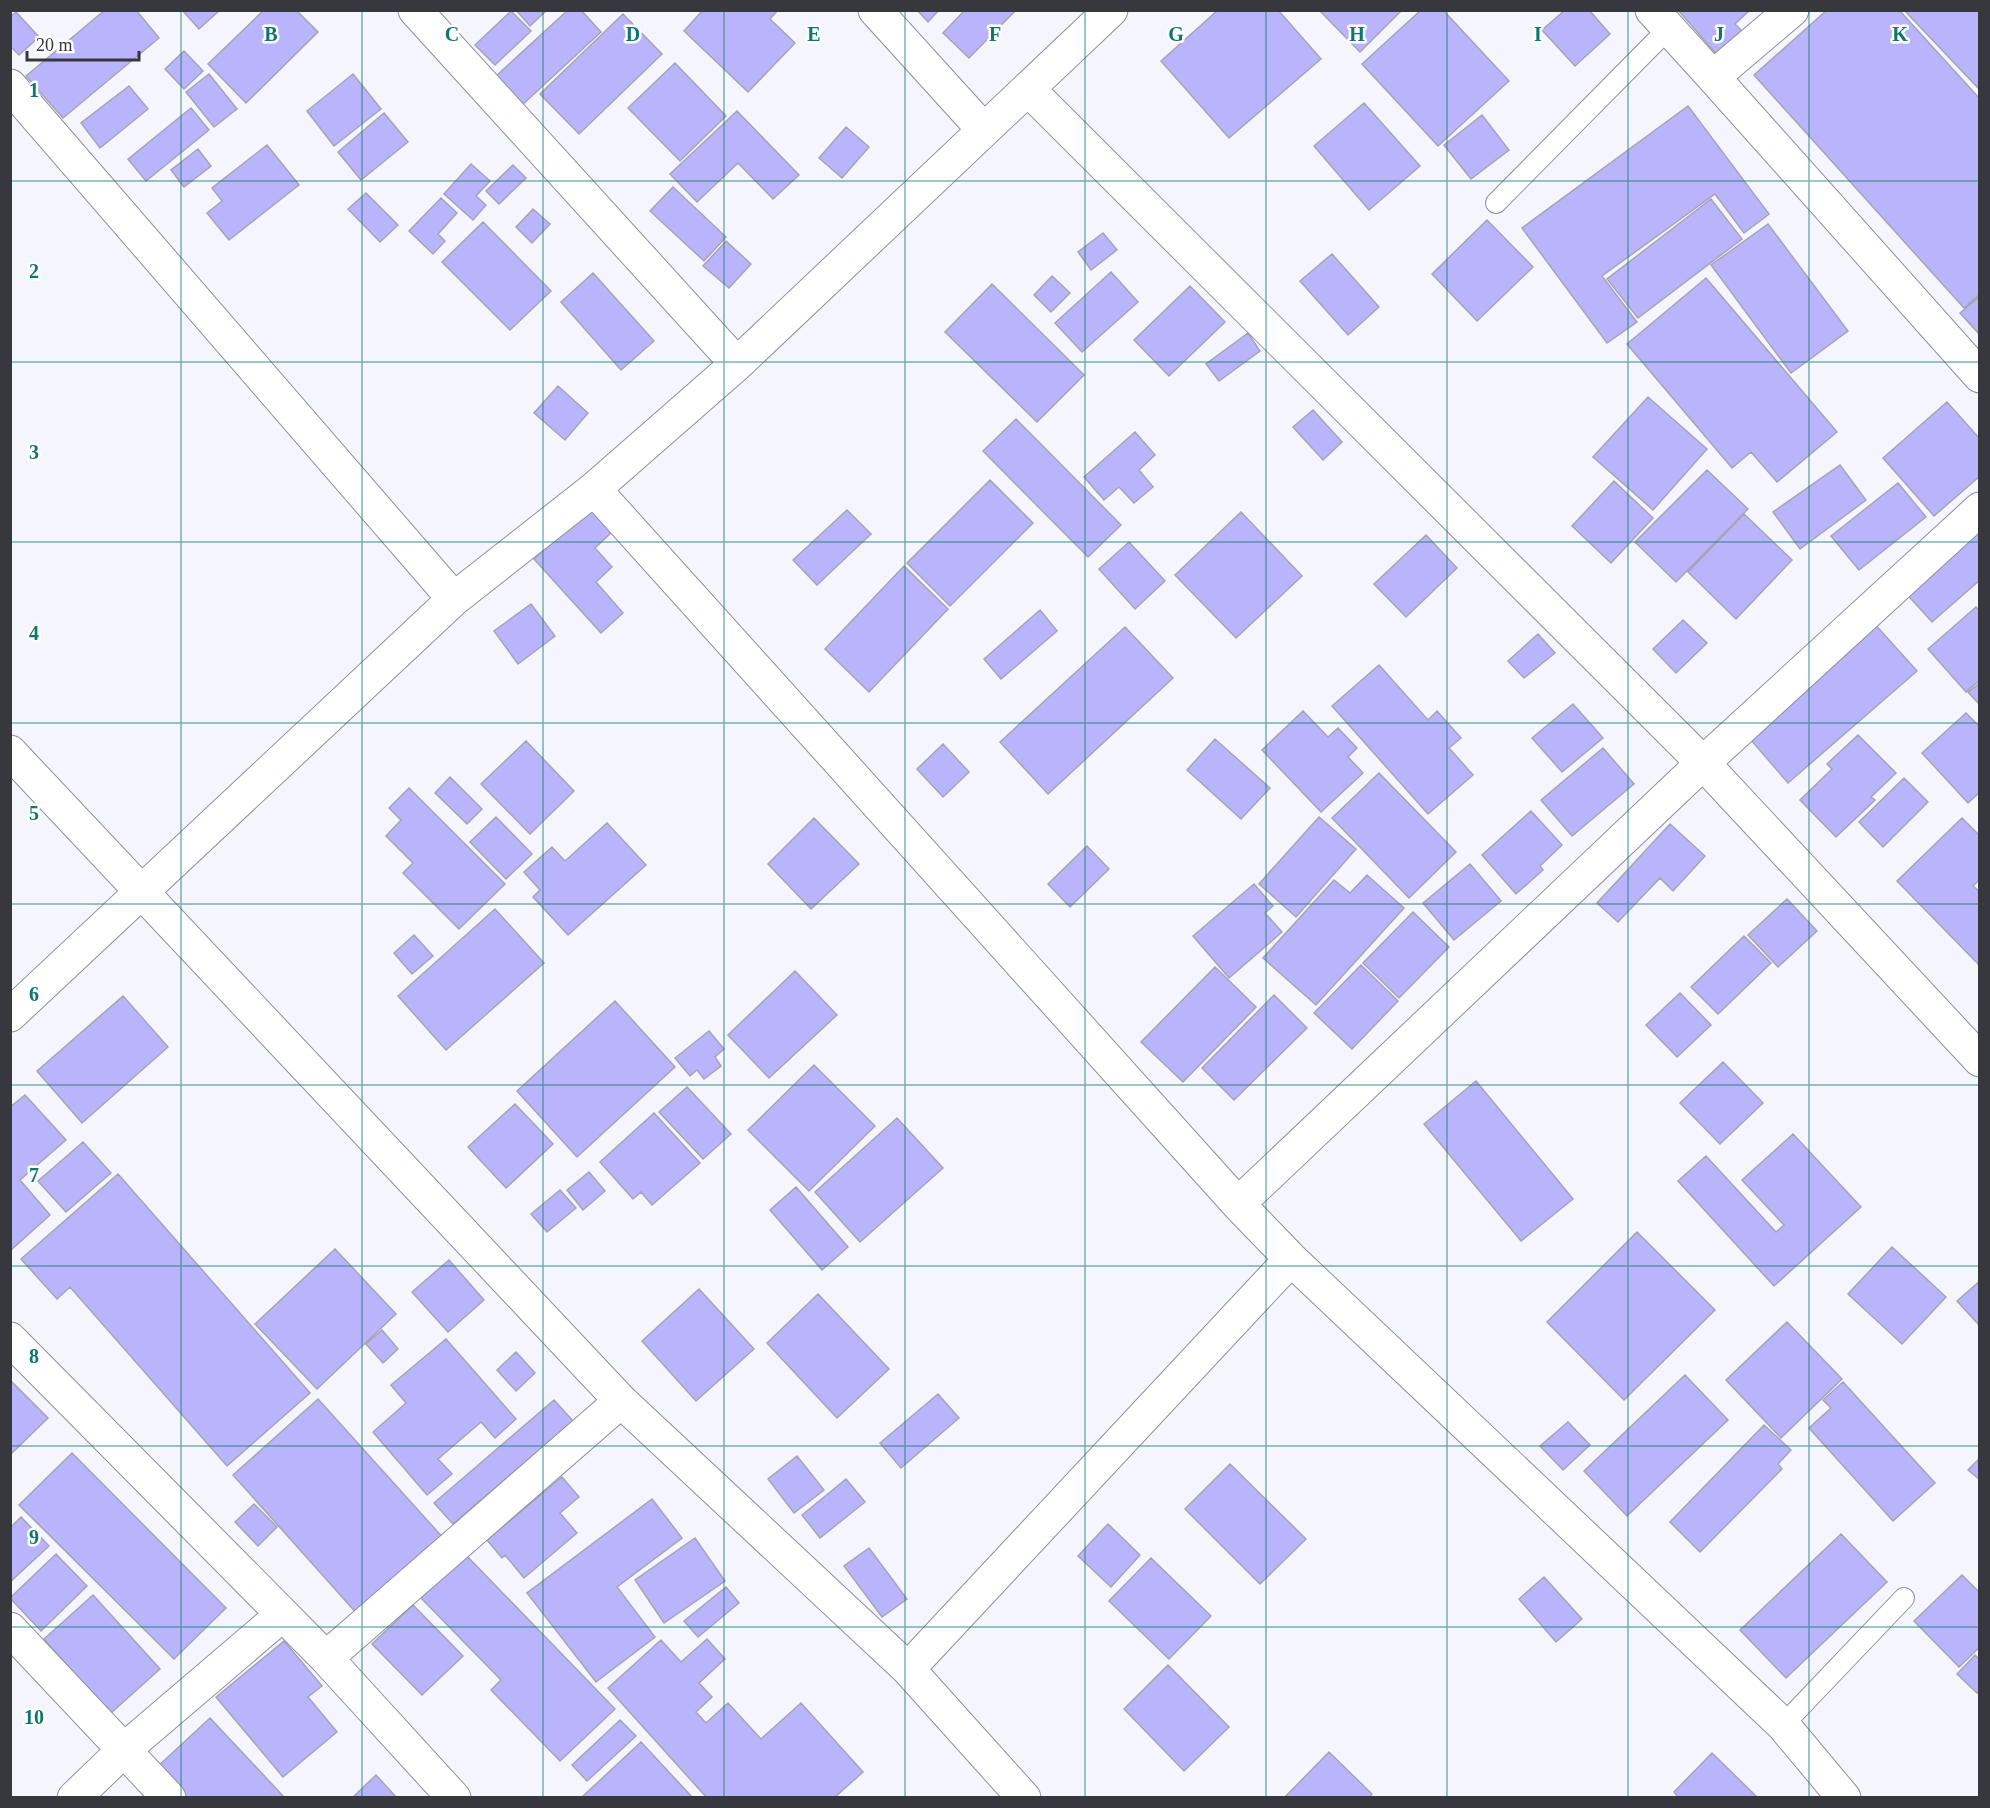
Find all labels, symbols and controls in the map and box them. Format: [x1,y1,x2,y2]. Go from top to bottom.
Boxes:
text: B [264,23,278,45]
text: C [445,23,459,45]
text: D [626,23,640,45]
text: E [807,23,821,45]
text: F [989,23,1001,45]
text: G [1168,23,1184,45]
text: H [1349,23,1365,45]
text: I [1534,23,1542,45]
text: J [1714,23,1724,45]
text: K [1892,23,1908,45]
scale bar [27,24,140,62]
text: 20 m [36,35,73,55]
text: 1 [29,79,39,101]
text: 2 [29,260,39,282]
text: 3 [29,441,39,463]
text: 4 [29,622,39,644]
text: 5 [29,802,39,824]
text: 6 [29,983,39,1005]
text: 7 [29,1164,39,1186]
text: 8 [29,1345,39,1367]
text: 9 [29,1526,39,1548]
text: 10 [24,1706,44,1728]

